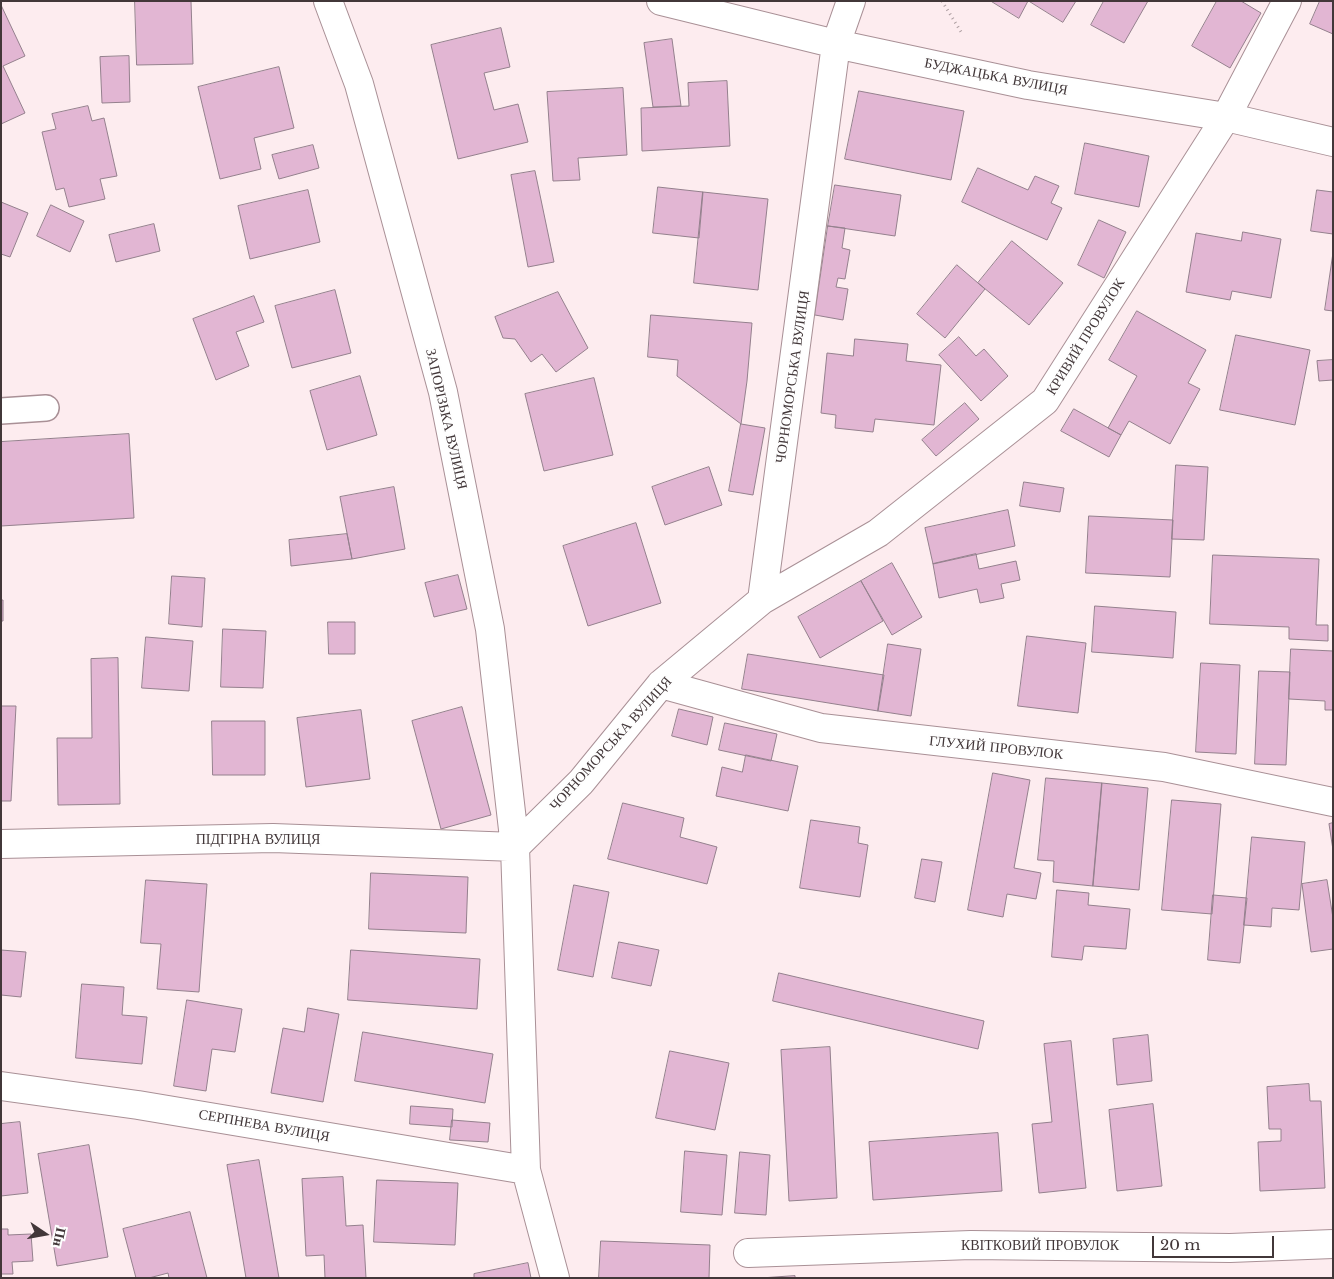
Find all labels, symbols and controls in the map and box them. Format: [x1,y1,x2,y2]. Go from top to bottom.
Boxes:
street label: БУДЖАЦЬКА ВУЛИЦЯ [923,55,1069,99]
street label: КРИВИЙ ПРОВУЛОК [1043,276,1129,398]
street label: ЧОРНОМОРСЬКА ВУЛИЦЯ [773,290,813,464]
street label: ЗАПОРІЗЬКА ВУЛИЦЯ [422,347,470,491]
street label: ЧОРНОМОРСЬКА ВУЛИЦЯ [546,674,676,814]
street label: ГЛУХИЙ ПРОВУЛОК [928,733,1064,763]
street label: ПІДГІРНА ВУЛИЦЯ [196,832,320,848]
street label: СЕРПНЕВА ВУЛИЦЯ [197,1106,331,1146]
north arrow [20,1209,70,1259]
text: Пн [49,1226,70,1248]
scale bar [1154,1226,1276,1258]
text: 20 m [1160,1235,1200,1254]
street label: КВІТКОВИЙ ПРОВУЛОК [961,1238,1119,1254]

